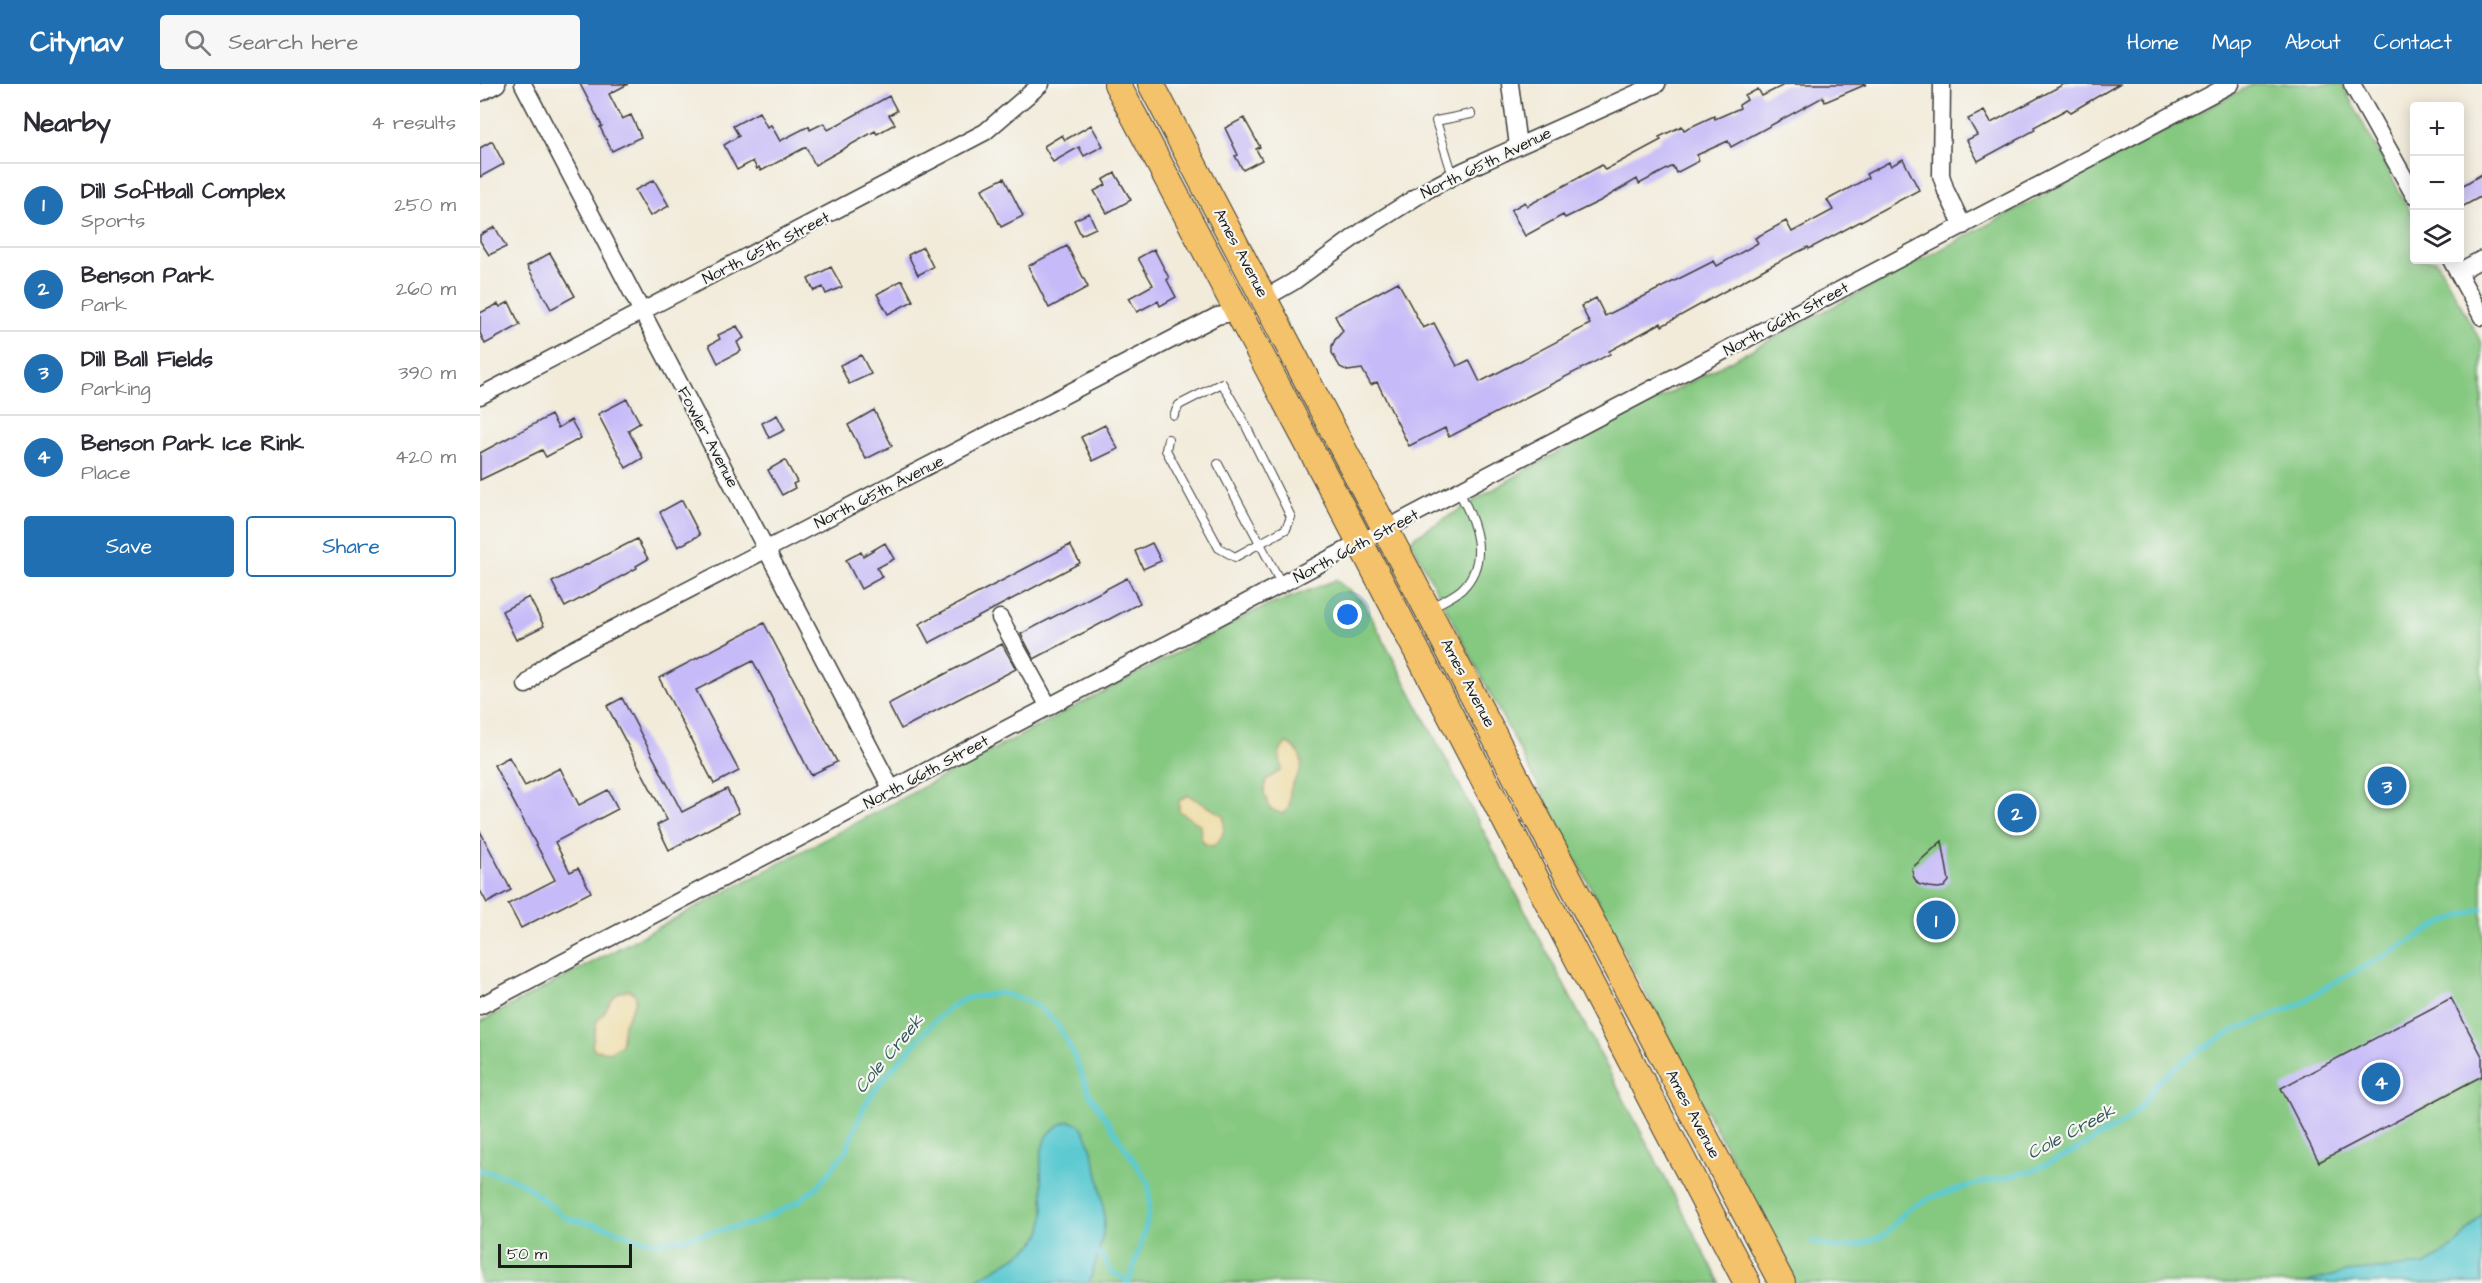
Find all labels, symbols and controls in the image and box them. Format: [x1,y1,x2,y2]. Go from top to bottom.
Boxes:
search box [160,15,580,69]
text: Citynav [30,23,124,62]
icon: search [181,26,214,59]
text: Search here [229,27,358,58]
text: Home [2127,28,2179,57]
text: Map [2212,28,2252,57]
text: About [2285,28,2341,57]
text: Contact [2374,28,2452,57]
map controls [2410,102,2464,264]
button: + [2410,102,2464,156]
text: Nearby [24,105,111,141]
text: 4 results [371,109,456,137]
street label: North 65th Avenue [1417,122,1555,204]
button: − [2410,156,2464,210]
text: Dill Softball Complex [81,176,285,207]
text: 1 [42,191,45,219]
text: 250 m [394,191,456,219]
street label: Ames Avenue [1208,205,1274,302]
street label: North 65th Street [699,206,834,290]
text: Sports [81,207,145,235]
button: layers [2410,210,2464,264]
text: Benson Park [81,260,214,291]
text: 2 [38,275,49,303]
text: 260 m [396,275,456,303]
street label: North 66th Street [1720,276,1853,361]
text: Park [81,291,127,319]
text: Dill Ball Fields [81,344,213,375]
text: 3 [38,359,49,387]
text: 390 m [398,359,456,387]
text: Parking [81,375,151,403]
street label: Fowler Avenue [672,383,744,492]
text: Benson Park Ice Rink [81,428,304,459]
text: 4 [37,443,50,471]
text: 420 m [395,443,456,471]
street label: North 65th Avenue [810,450,948,534]
text: Place [81,459,131,487]
street label: North 66th Street [1290,503,1423,588]
button: Save [24,516,234,577]
button: Share [246,516,456,577]
your location [1333,600,1362,629]
street label: Ames Avenue [1435,635,1501,732]
street label: North 66th Street [860,729,993,814]
pin: 3 [2368,764,2406,808]
pin: 2 [1998,790,2036,836]
pin: 1 [1916,898,1956,942]
water label: Cole Creek [849,1009,930,1099]
pin: 4 [2362,1060,2400,1104]
street label: Ames Avenue [1660,1066,1726,1163]
water label: Cole Creek [2023,1098,2120,1166]
scale bar [498,1241,632,1268]
text: 50 m [507,1243,547,1265]

